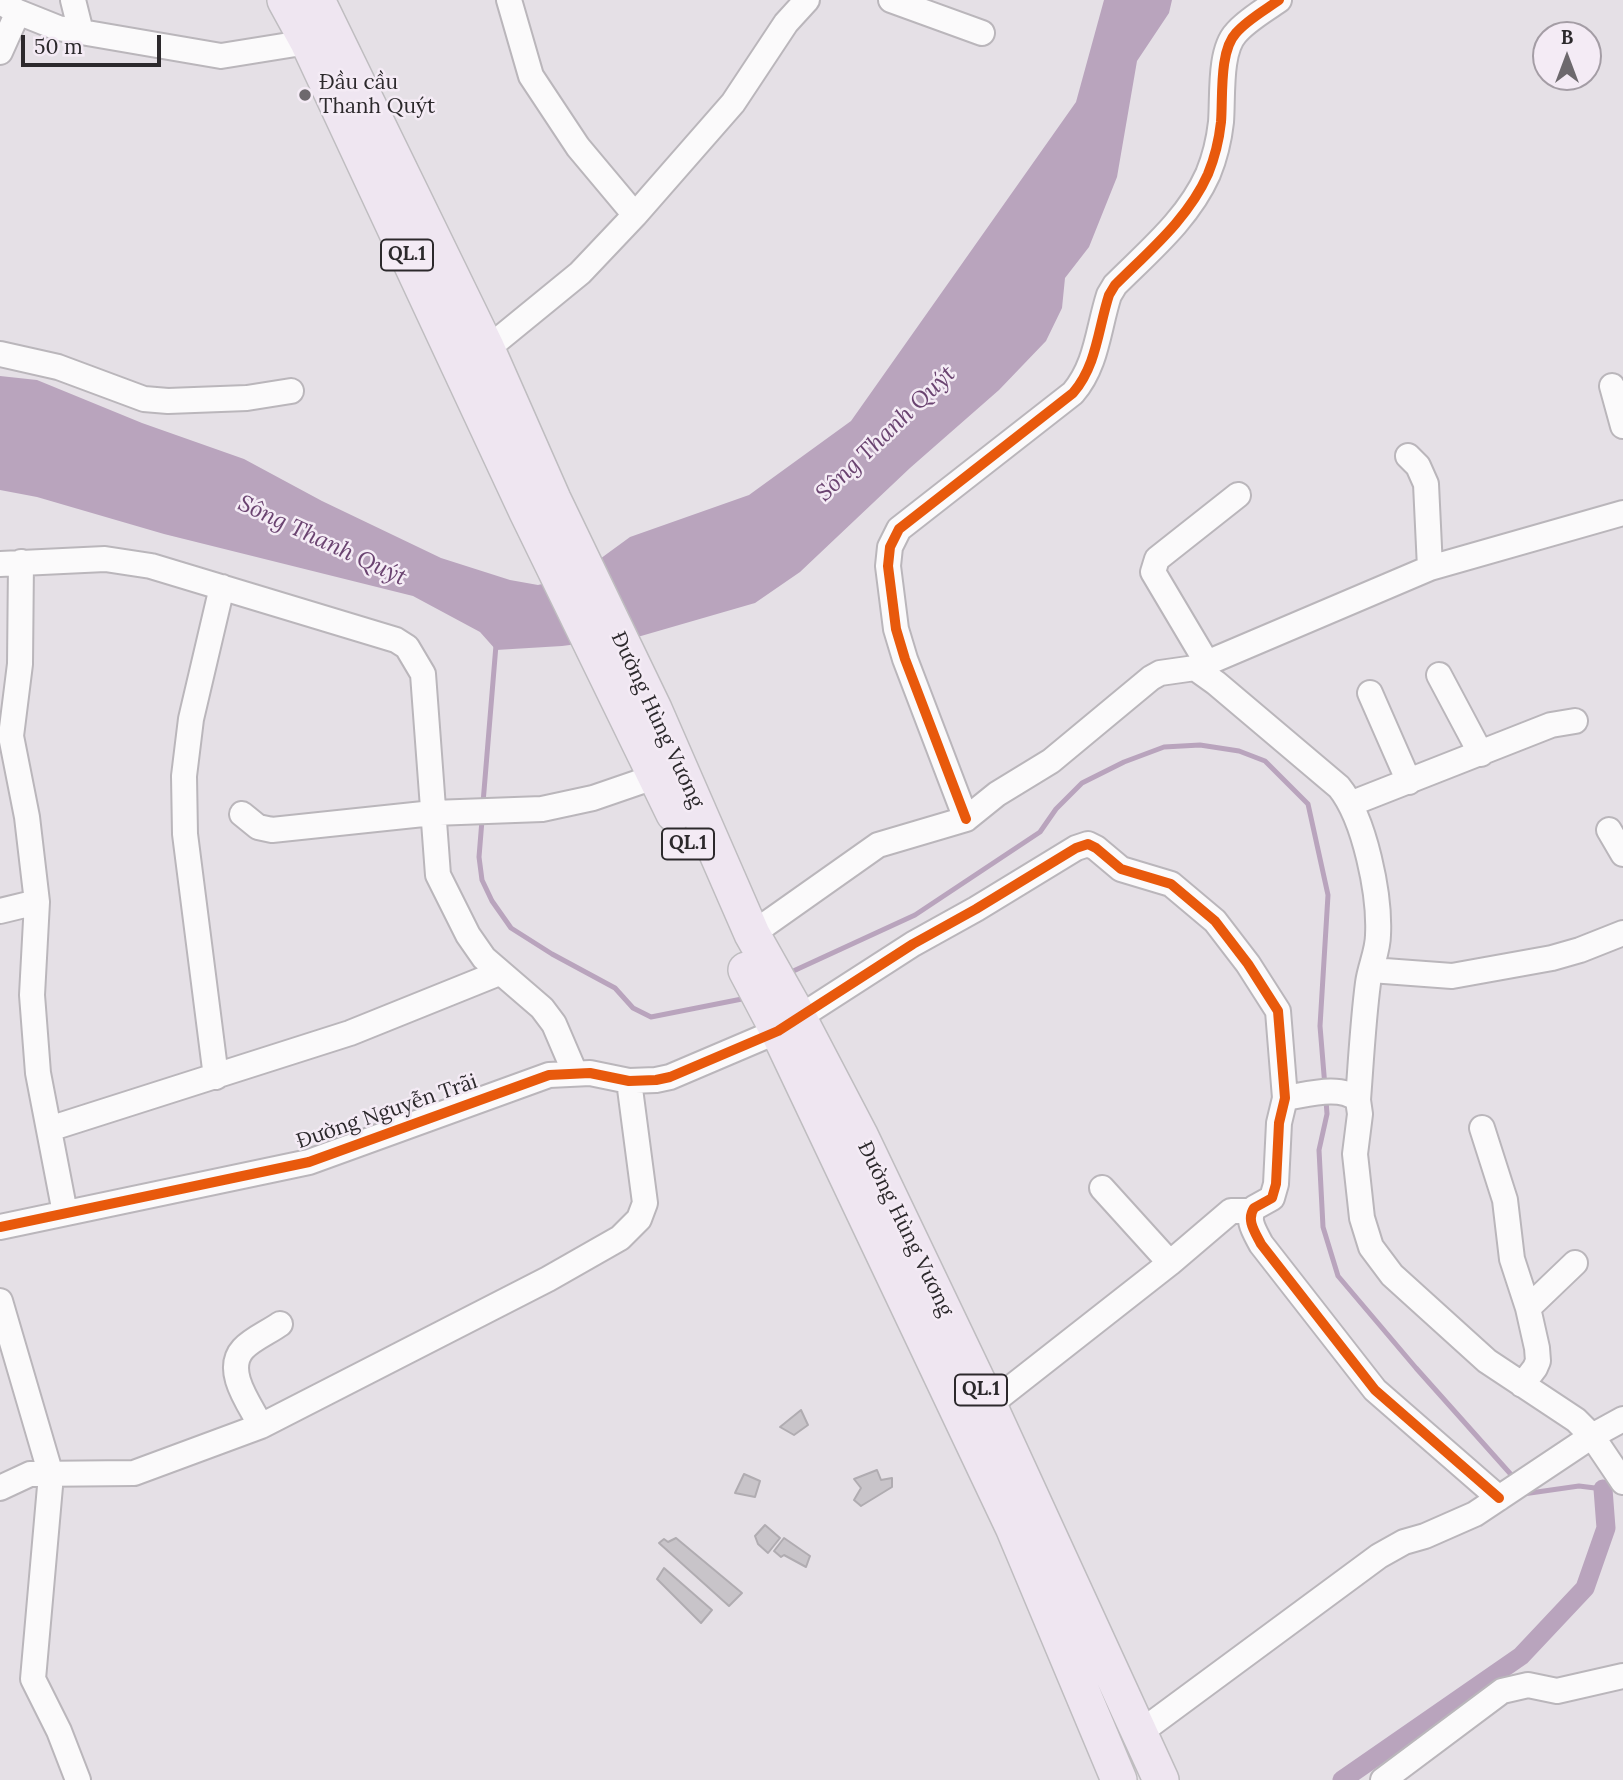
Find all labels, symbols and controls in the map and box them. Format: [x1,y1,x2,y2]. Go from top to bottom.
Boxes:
scale bar [24,21,164,65]
north arrow [1532,21,1602,91]
text: B [1561,25,1573,49]
text: 50 m [34,33,83,60]
place label: Đầu cầu Thanh Quýt [319,70,435,120]
marker: Đầu cầu Thanh Quýt [297,87,313,103]
road number: QL.1 [381,240,433,270]
water label: Sông Thanh Quýt [811,361,961,507]
water label: Sông Thanh Quýt [233,490,411,592]
street label: Đường Hùng Vương [605,628,709,812]
road number: QL.1 [662,828,714,860]
street label: Đường Nguyễn Trãi [293,1069,481,1155]
street label: Đường Hùng Vương [852,1137,958,1321]
road number: QL.1 [955,1374,1007,1406]

